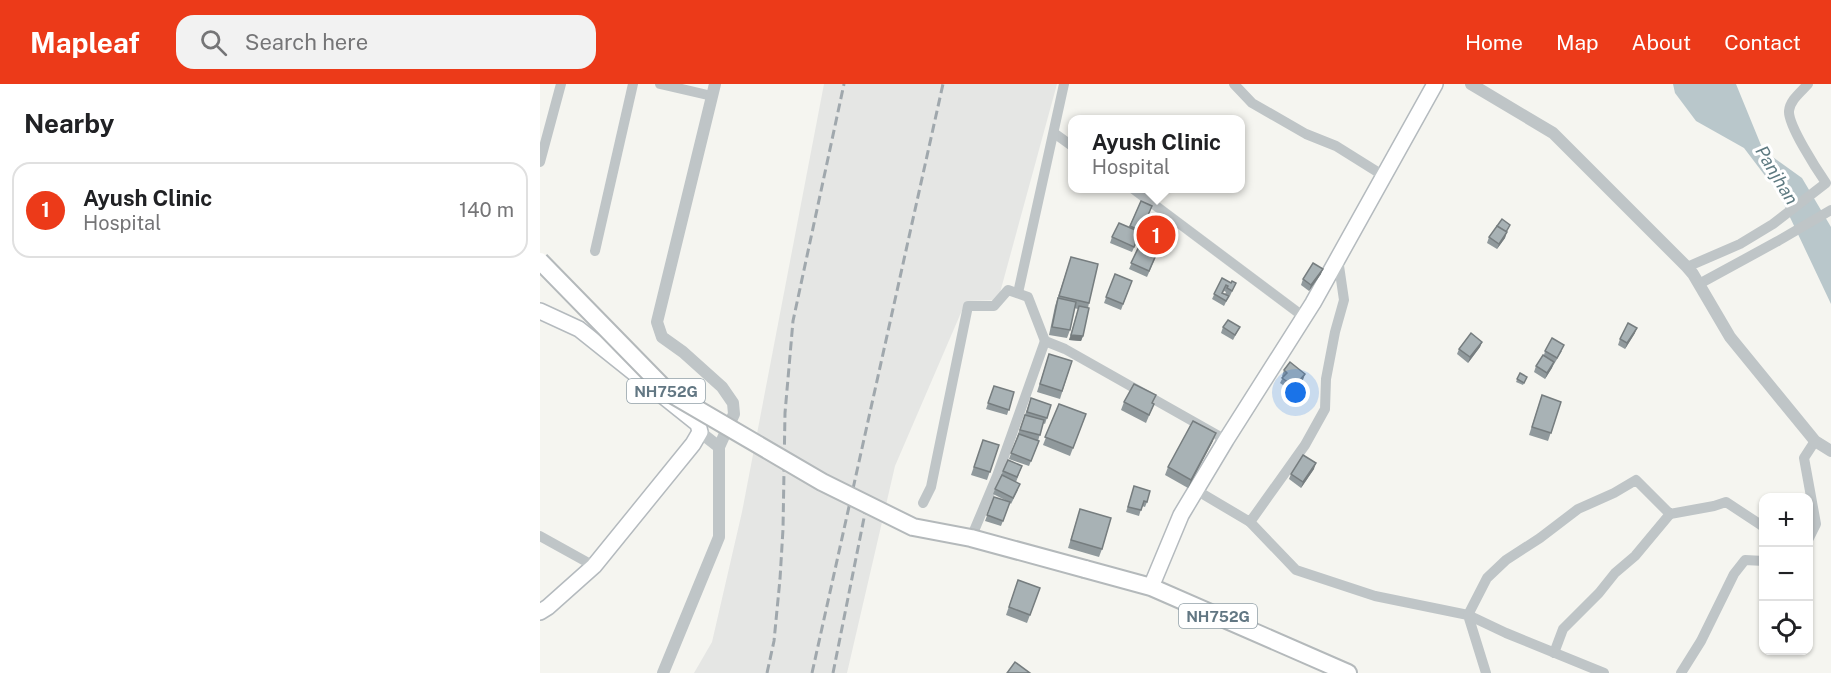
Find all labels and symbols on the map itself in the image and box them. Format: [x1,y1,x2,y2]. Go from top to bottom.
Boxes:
water label: Panjhan [1751,142,1803,208]
pin: 1 [1136,212,1176,258]
your location [1281,378,1310,407]
road number: NH752G [627,379,705,403]
road number: NH752G [1179,604,1257,628]

